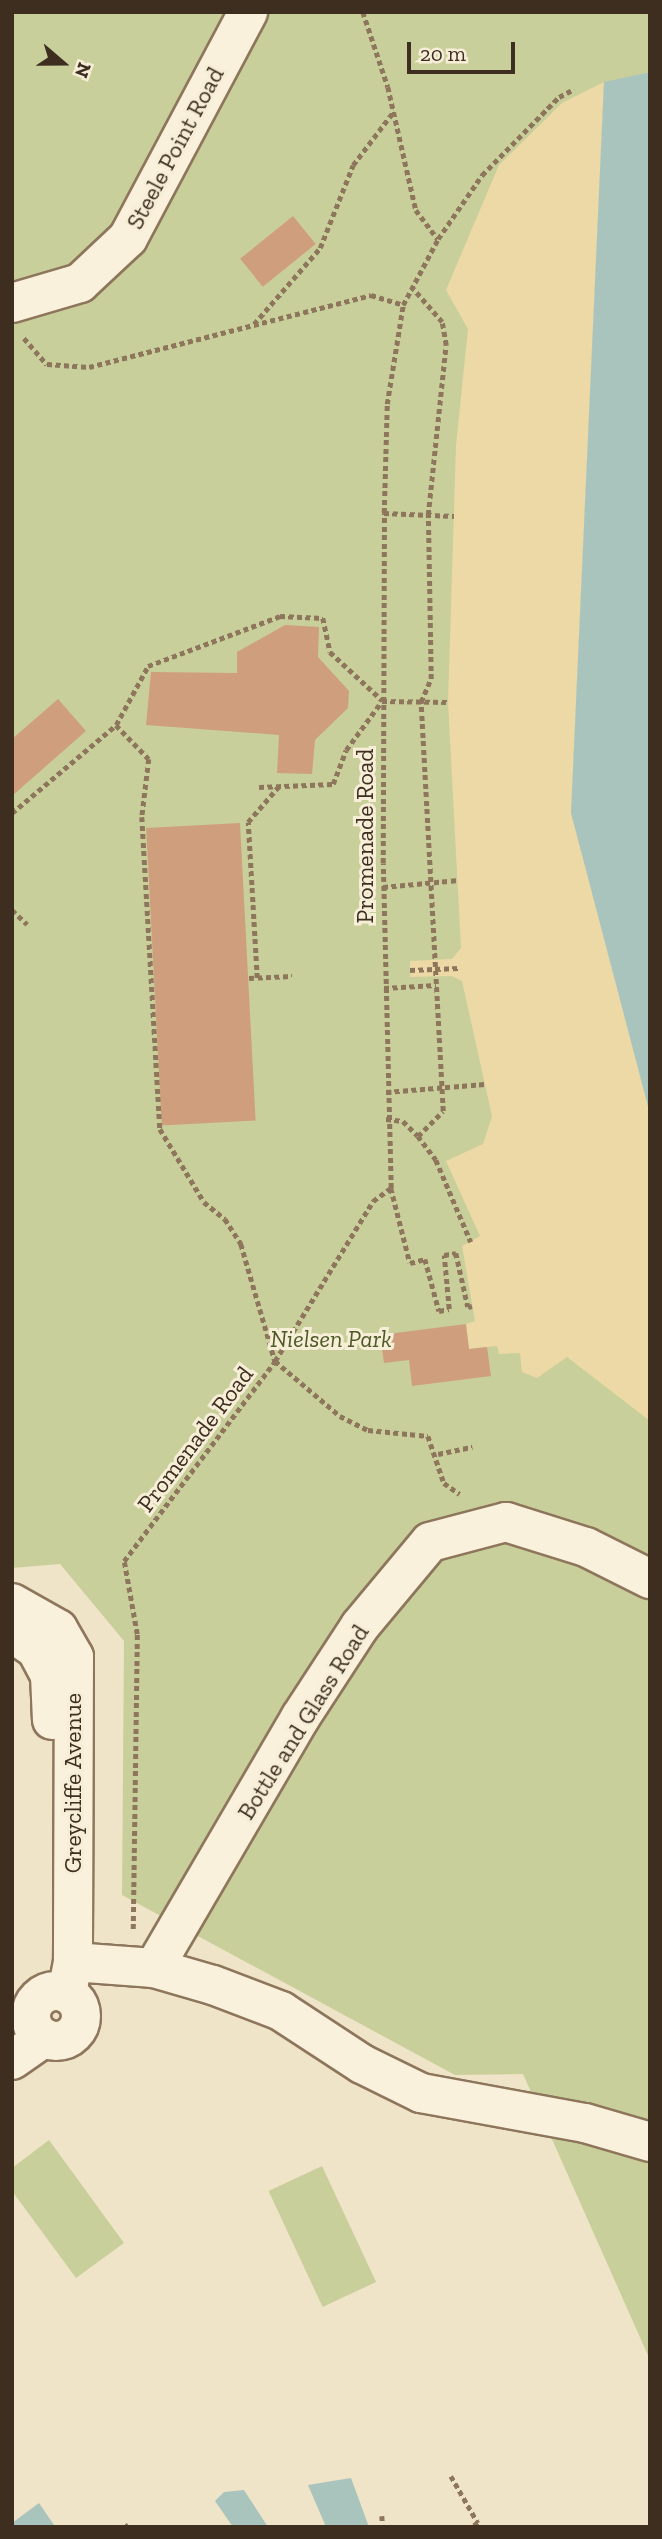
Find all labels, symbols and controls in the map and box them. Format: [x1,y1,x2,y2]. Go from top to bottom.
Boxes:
north arrow [28,28,98,98]
scale bar [410,28,518,72]
text: 20 m [420,41,466,66]
text: N [70,60,96,81]
street label: Steele Point Road [120,62,230,234]
street label: Promenade Road [351,748,379,924]
park label: Nielsen Park [270,1325,392,1353]
street label: Promenade Road [131,1360,259,1518]
street label: Bottle and Glass Road [231,1619,375,1825]
street label: Greycliffe Avenue [59,1692,87,1874]

